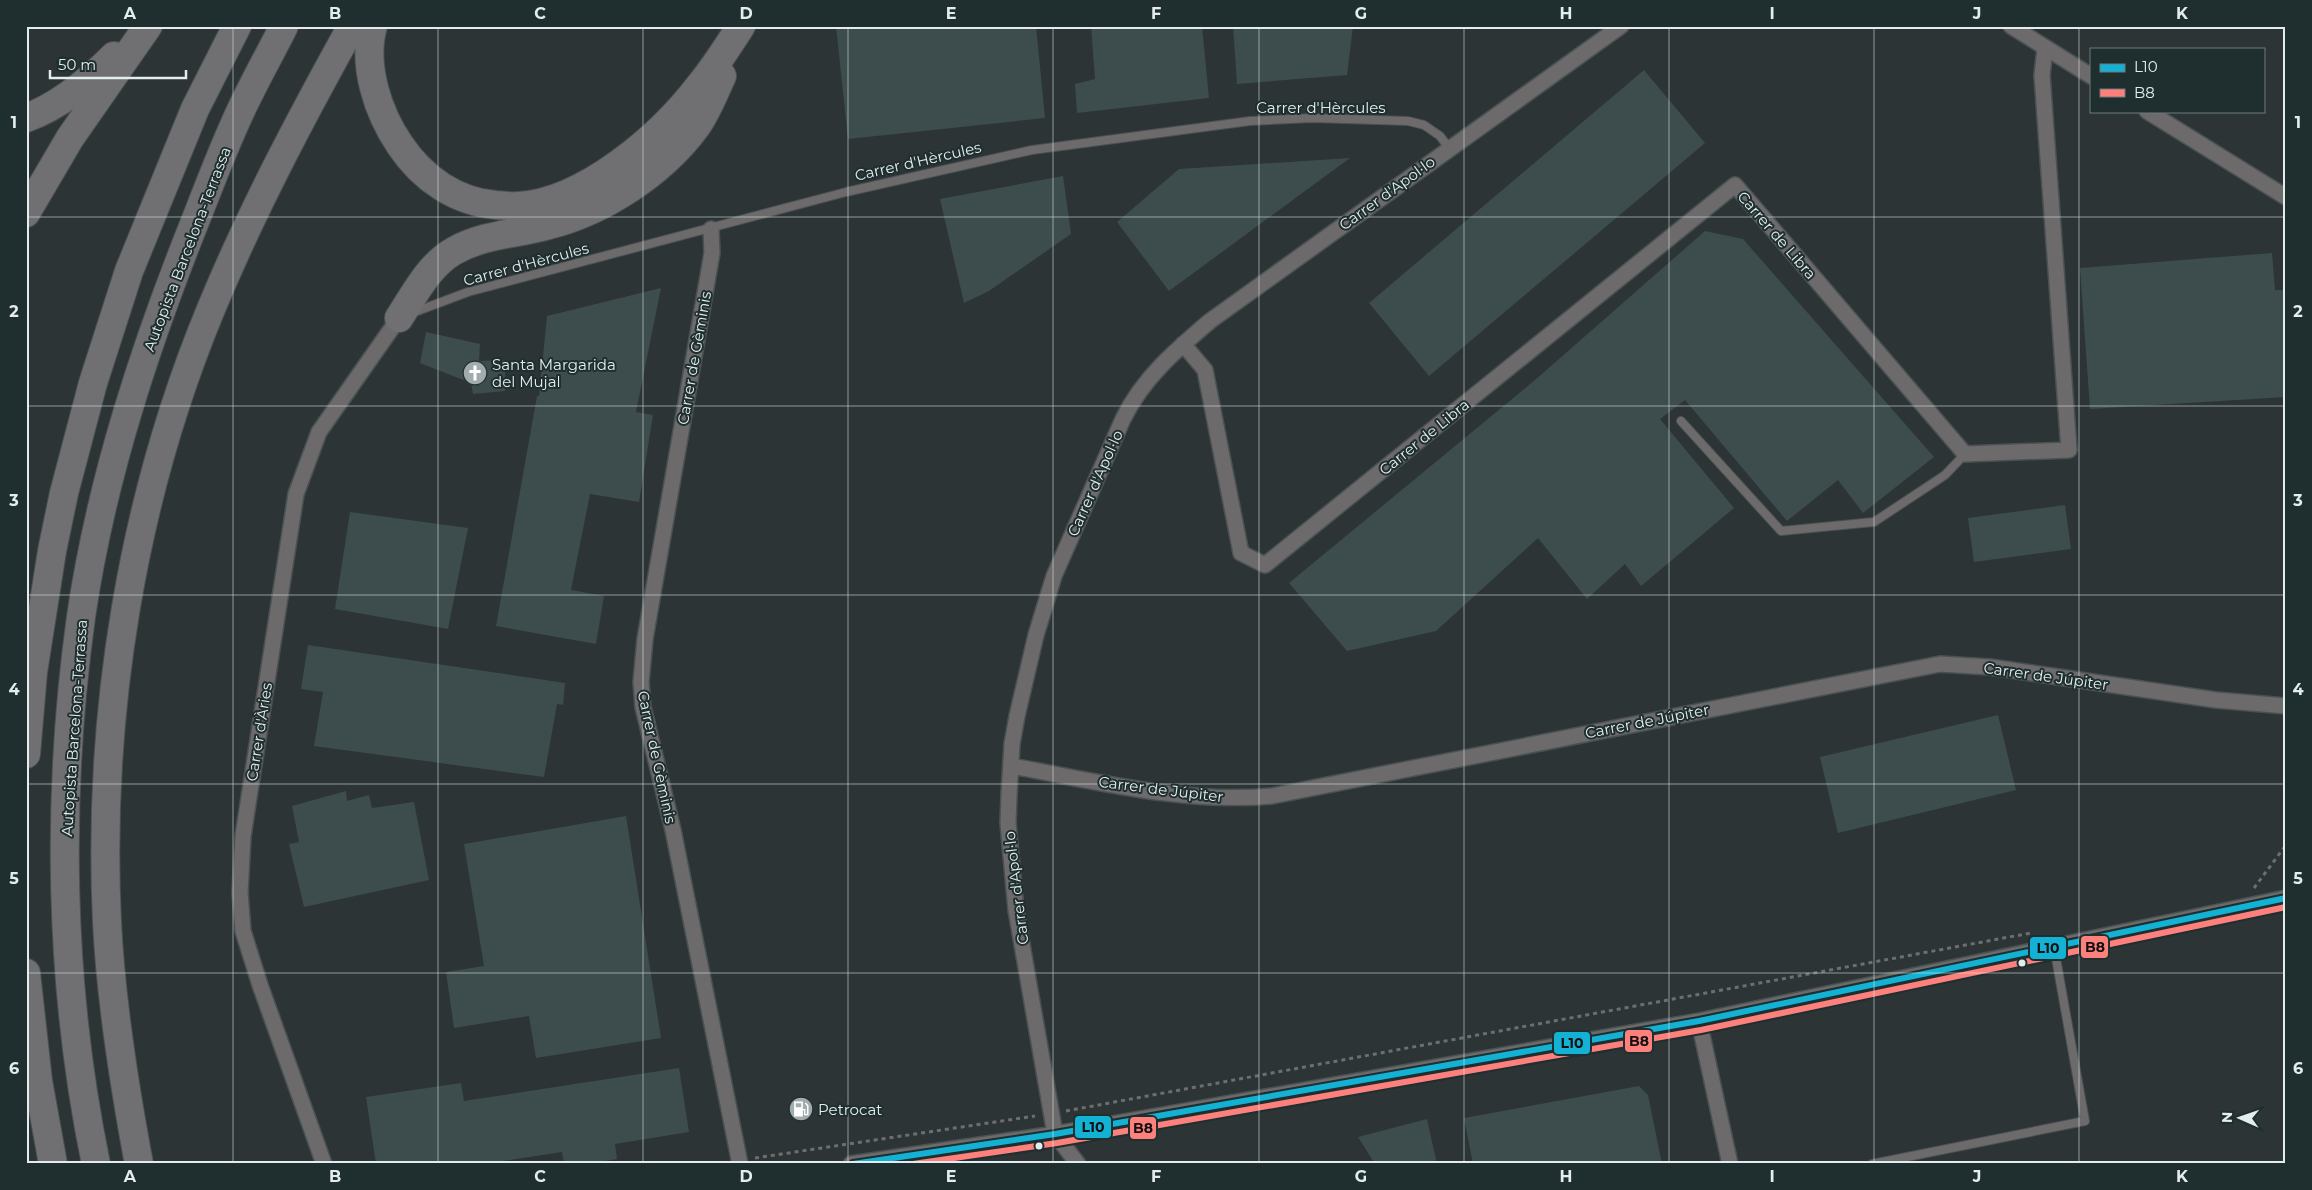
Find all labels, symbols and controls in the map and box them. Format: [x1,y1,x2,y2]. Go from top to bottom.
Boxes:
text: A [123,4,137,23]
text: B [329,4,341,23]
text: C [534,4,546,23]
text: D [739,4,753,23]
text: E [946,4,956,23]
text: F [1151,4,1161,23]
text: G [1355,4,1367,23]
text: H [1560,4,1572,23]
text: I [1769,4,1775,23]
text: J [1972,4,1981,23]
text: K [2176,4,2189,23]
scale bar [50,48,186,80]
legend [2090,48,2264,112]
text: 50 m [58,55,96,74]
text: L10 [2134,57,2158,76]
text: B8 [2134,83,2155,102]
street label: Carrer d'Hèrcules [1256,98,1386,117]
text: 1 [11,113,17,132]
text: 1 [2295,113,2301,132]
street label: Carrer d'Hèrcules [853,137,983,185]
street label: Autopista Barcelona-Terrassa [139,144,235,354]
street label: Carrer d'Apol·lo [1335,152,1439,234]
street label: Carrer de Libra [1734,187,1820,283]
street label: Carrer d'Hèrcules [461,238,591,290]
street label: Carrer de Gèminis [673,290,715,426]
text: 2 [9,302,19,321]
text: 2 [2293,302,2303,321]
place label: Santa Margarida del Mujal [492,355,616,391]
church icon: Santa Margarida del Mujal [462,360,488,386]
street label: Carrer de Libra [1375,395,1473,479]
street label: Carrer d'Apol·lo [1063,427,1127,539]
text: 3 [8,491,19,510]
text: 3 [2292,491,2303,510]
street label: Autopista Barcelona-Terrassa [57,619,91,837]
street label: Carrer de Júpiter [1982,658,2110,694]
text: 4 [8,680,20,699]
text: 4 [2292,680,2304,699]
street label: Carrer d'Àries [242,681,276,783]
street label: Carrer de Gèminis [634,689,680,825]
street label: Carrer de Júpiter [1583,700,1711,742]
street label: Carrer de Júpiter [1097,772,1225,806]
street label: Carrer d'Apol·lo [1000,830,1032,946]
text: 5 [9,869,19,888]
text: 5 [2293,869,2303,888]
line badge: B8 [2080,935,2109,959]
line badge: L10 [2029,936,2067,960]
text: B8 [2085,938,2105,956]
text: L10 [2037,939,2059,957]
unlabelled marker [2017,958,2027,968]
line badge: B8 [1624,1029,1653,1053]
line badge: L10 [1553,1031,1591,1055]
text: B8 [1629,1032,1649,1050]
text: L10 [1561,1034,1583,1052]
text: 6 [9,1059,19,1078]
text: 6 [2293,1059,2303,1078]
north arrow [2214,1092,2264,1142]
fuel station icon: Petrocat [788,1096,814,1122]
place label: Petrocat [818,1100,882,1119]
text: N [2218,1112,2236,1124]
line badge: L10 [1074,1115,1112,1139]
line badge: B8 [1129,1116,1157,1140]
text: L10 [1082,1118,1104,1136]
text: B8 [1133,1119,1153,1137]
unlabelled marker [1034,1141,1044,1151]
text: A [123,1167,137,1186]
text: B [329,1167,341,1186]
text: C [534,1167,546,1186]
text: D [739,1167,753,1186]
text: E [946,1167,956,1186]
text: F [1151,1167,1161,1186]
text: G [1355,1167,1367,1186]
text: H [1560,1167,1572,1186]
text: I [1769,1167,1775,1186]
text: J [1972,1167,1981,1186]
text: K [2176,1167,2189,1186]

